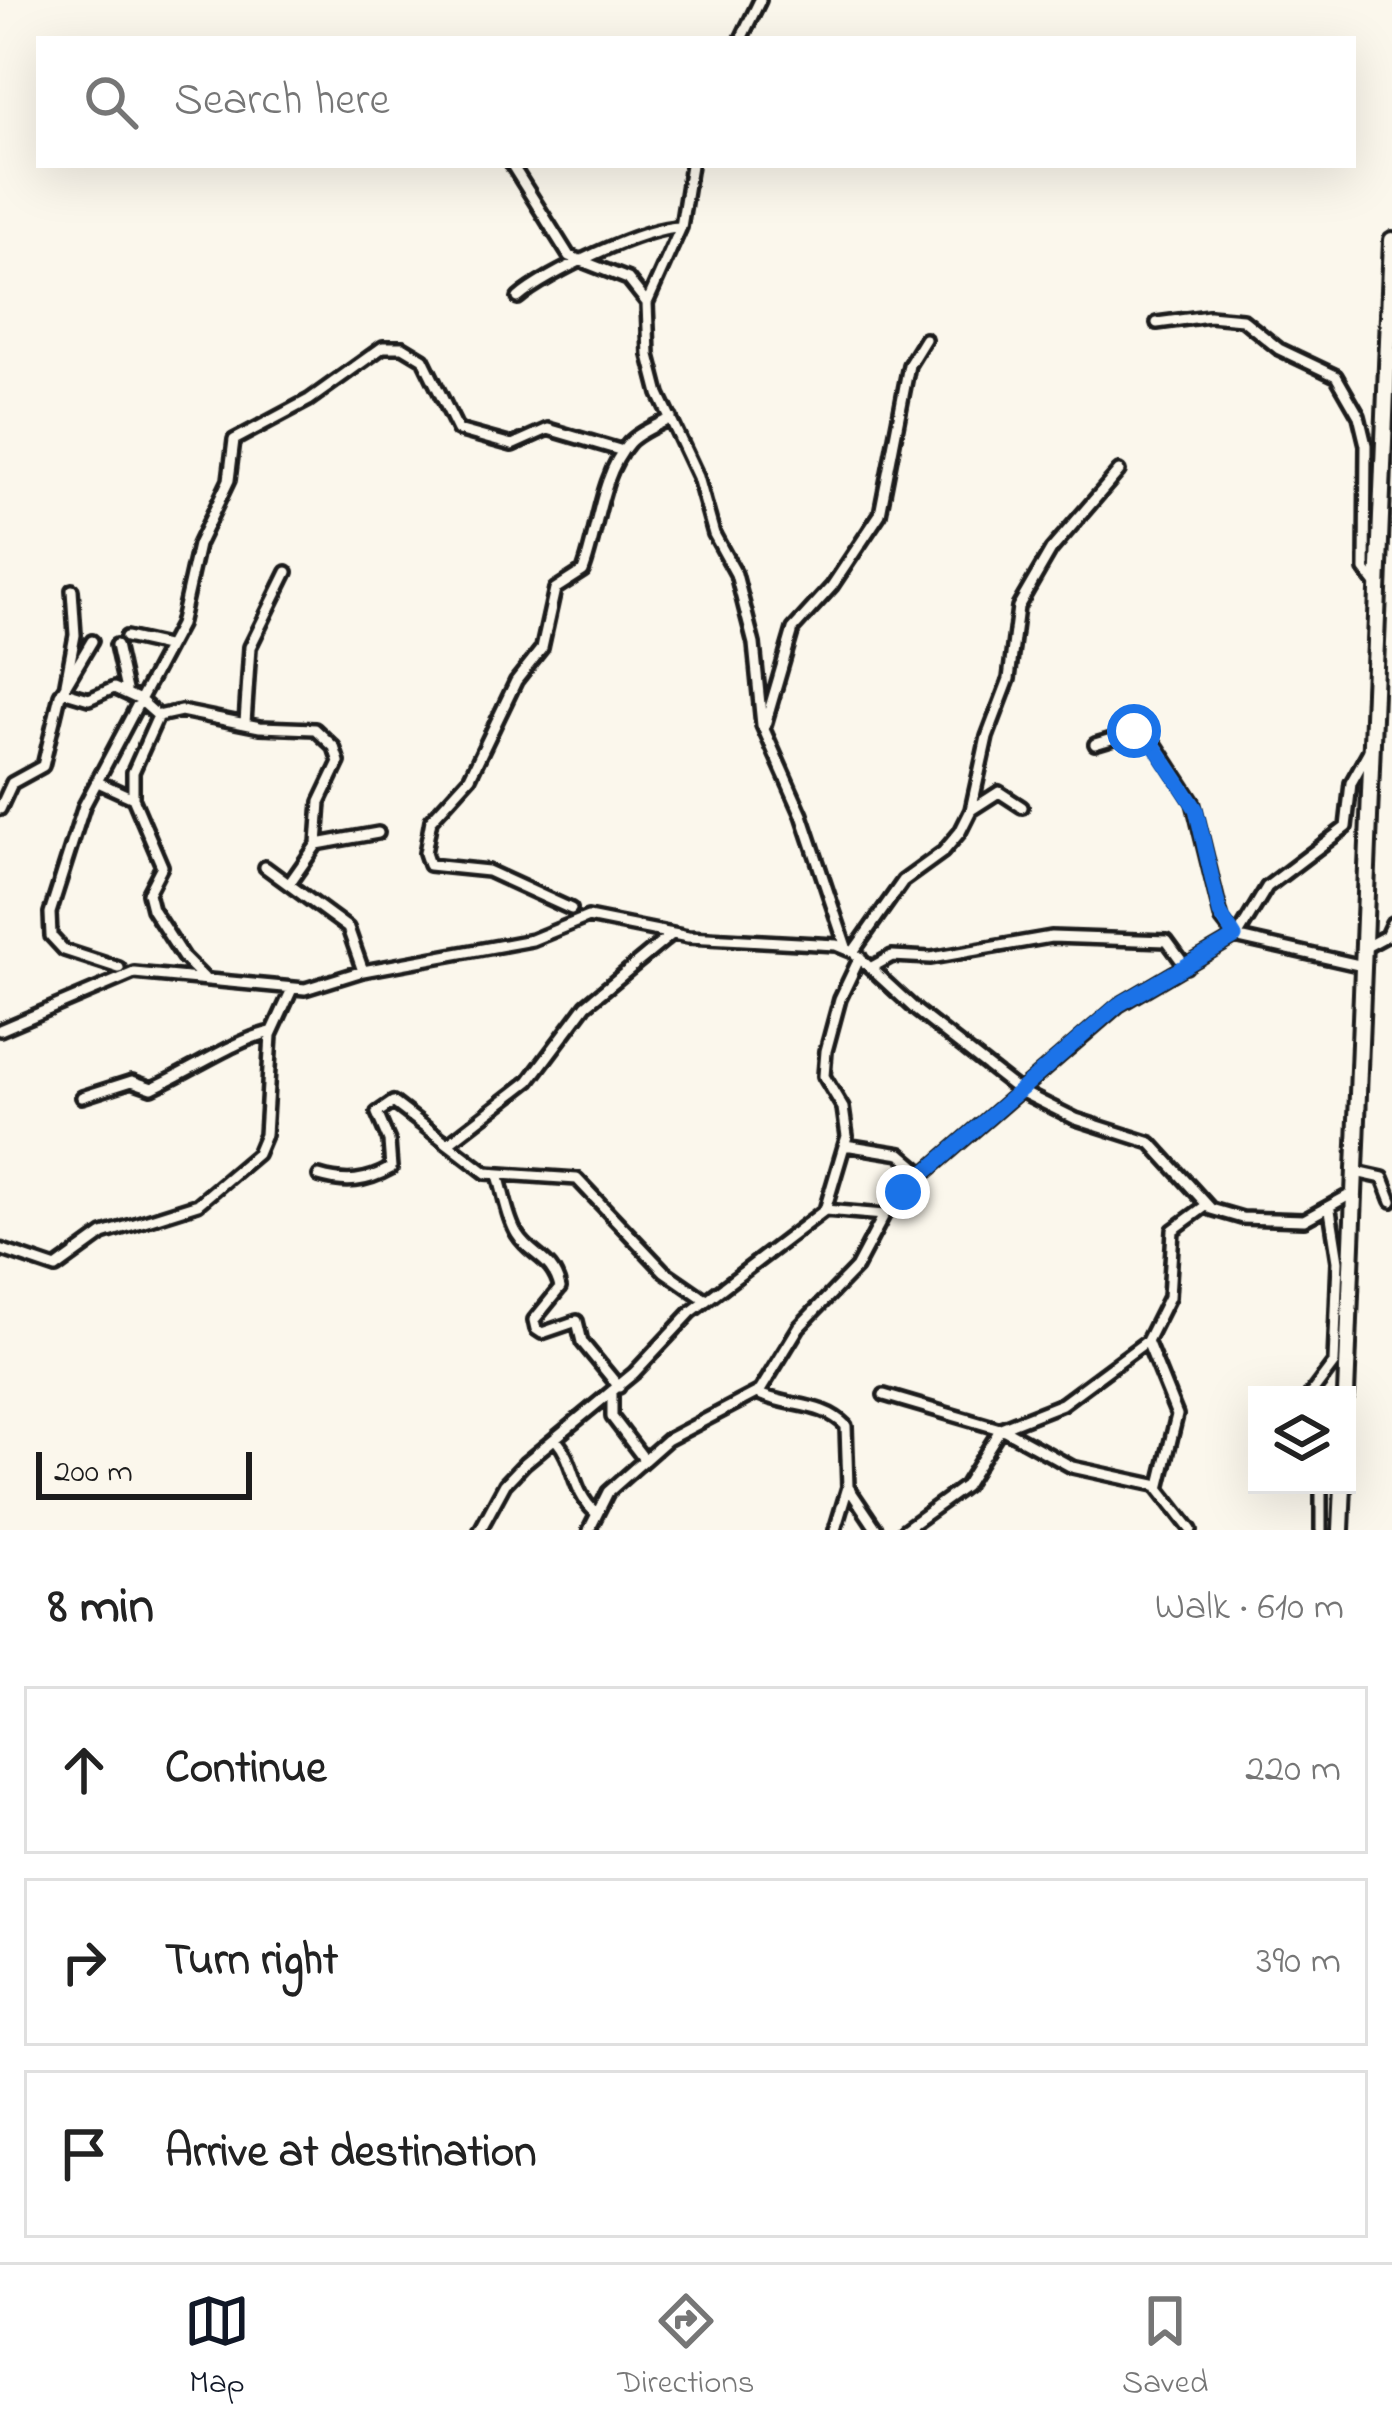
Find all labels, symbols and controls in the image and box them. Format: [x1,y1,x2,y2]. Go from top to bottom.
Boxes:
search box [36,36,1356,168]
icon: search [78,69,144,135]
text: Search here [174,69,390,135]
route start [1107,704,1161,758]
route end [876,1165,930,1219]
map controls [1248,1386,1356,1494]
button: layers [1248,1386,1356,1494]
scale bar [36,1446,252,1499]
text: 200 m [54,1449,133,1497]
text: 8 min [48,1571,154,1646]
text: Walk · 610 m [1155,1580,1344,1637]
icon: ahead [51,1737,117,1803]
text: Continue [165,1737,326,1803]
text: 220 m [1245,1742,1341,1799]
icon: right [51,1929,117,1995]
text: Turn right [165,1929,338,1995]
text: 390 m [1256,1934,1341,1991]
icon: arrive [51,2121,117,2187]
text: Arrive at destination [165,2121,536,2187]
tab: Map [184,2288,250,2408]
tab: Directions [617,2288,755,2408]
tab: Saved [1122,2288,1208,2408]

